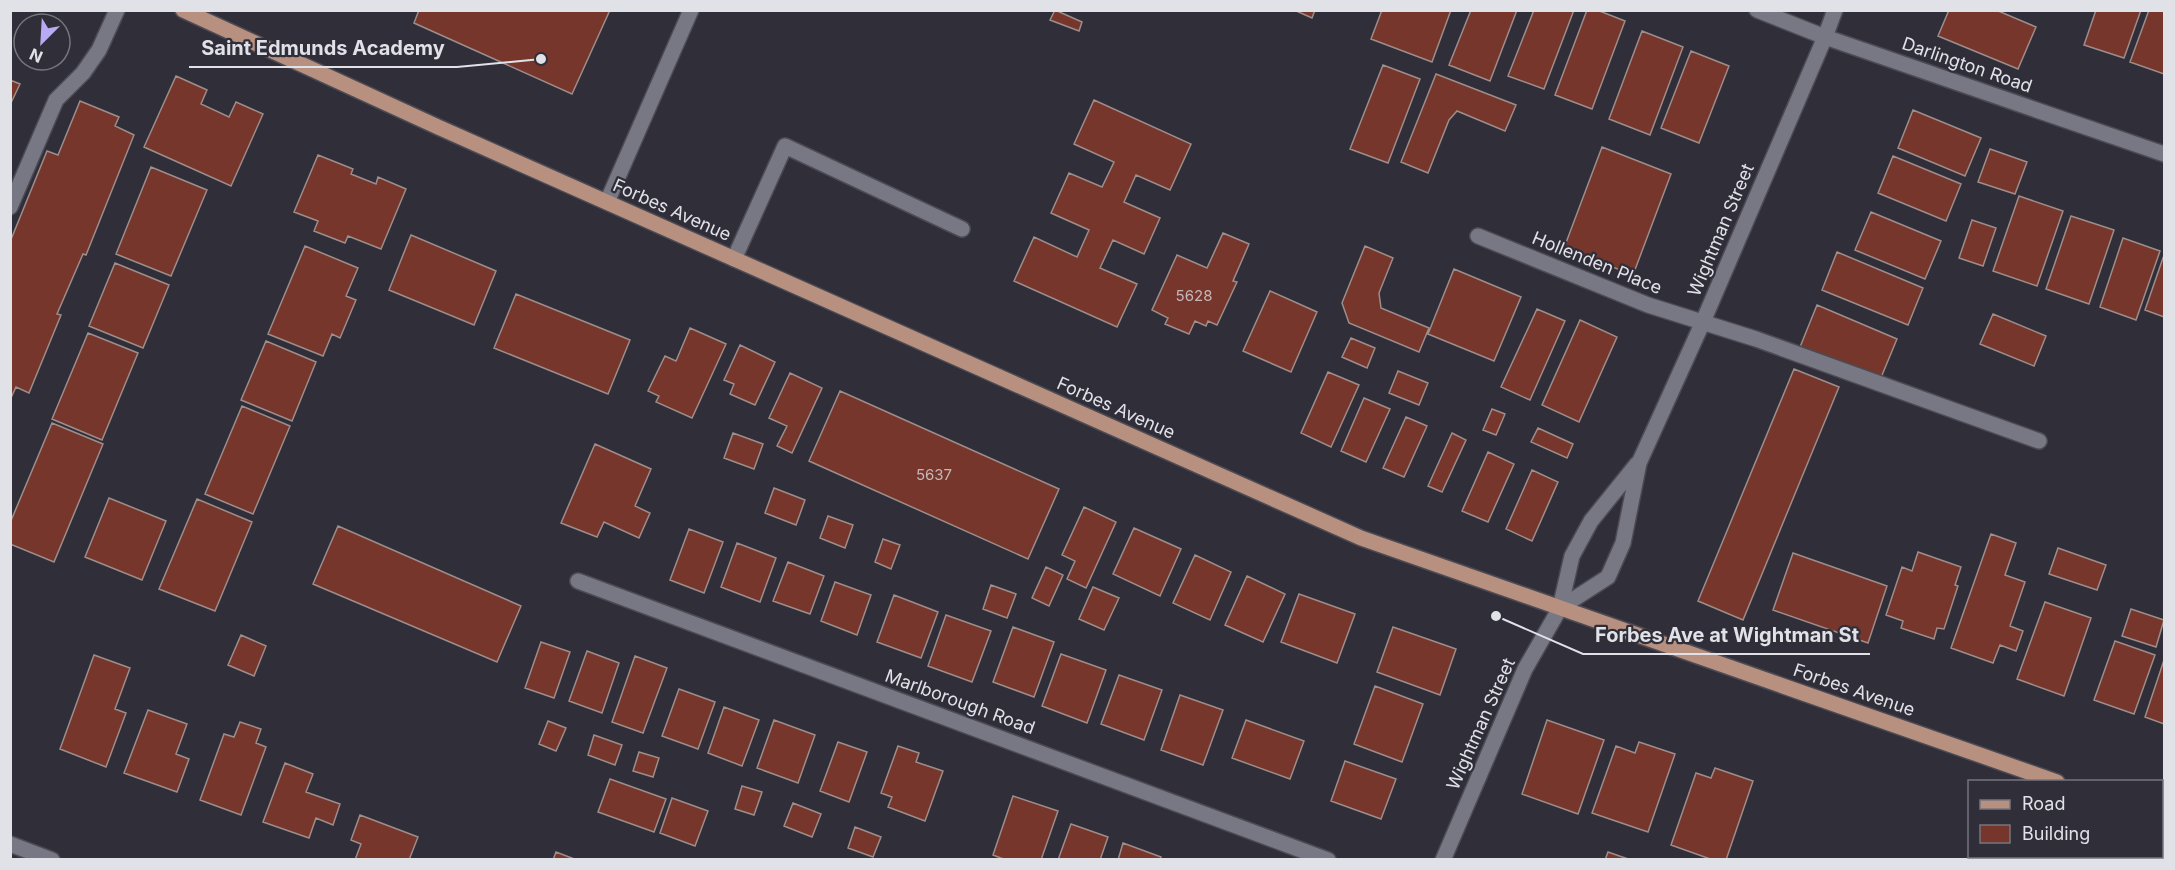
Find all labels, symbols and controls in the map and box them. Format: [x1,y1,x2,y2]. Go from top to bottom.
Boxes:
north arrow [12,12,72,72]
callout: Saint Edmunds Academy [189,29,457,67]
street label: Darlington Road [1899,32,2035,97]
text: Saint Edmunds Academy [201,36,445,60]
text: N [26,44,46,67]
street label: Wightman Street [1683,160,1758,299]
street label: Forbes Avenue [610,174,735,245]
street label: Hollenden Place [1529,227,1665,298]
house number: 5628 [1176,286,1212,305]
street label: Forbes Avenue [1054,372,1179,443]
house number: 5637 [916,465,952,484]
callout: Forbes Ave at Wightman St [1583,616,1870,654]
text: Forbes Ave at Wightman St [1595,623,1859,647]
street label: Wightman Street [1442,655,1519,793]
street label: Forbes Avenue [1791,659,1918,720]
street label: Marlborough Road [882,665,1038,738]
legend [1968,780,2163,858]
text: Road [2022,793,2065,814]
text: Building [2022,823,2090,844]

